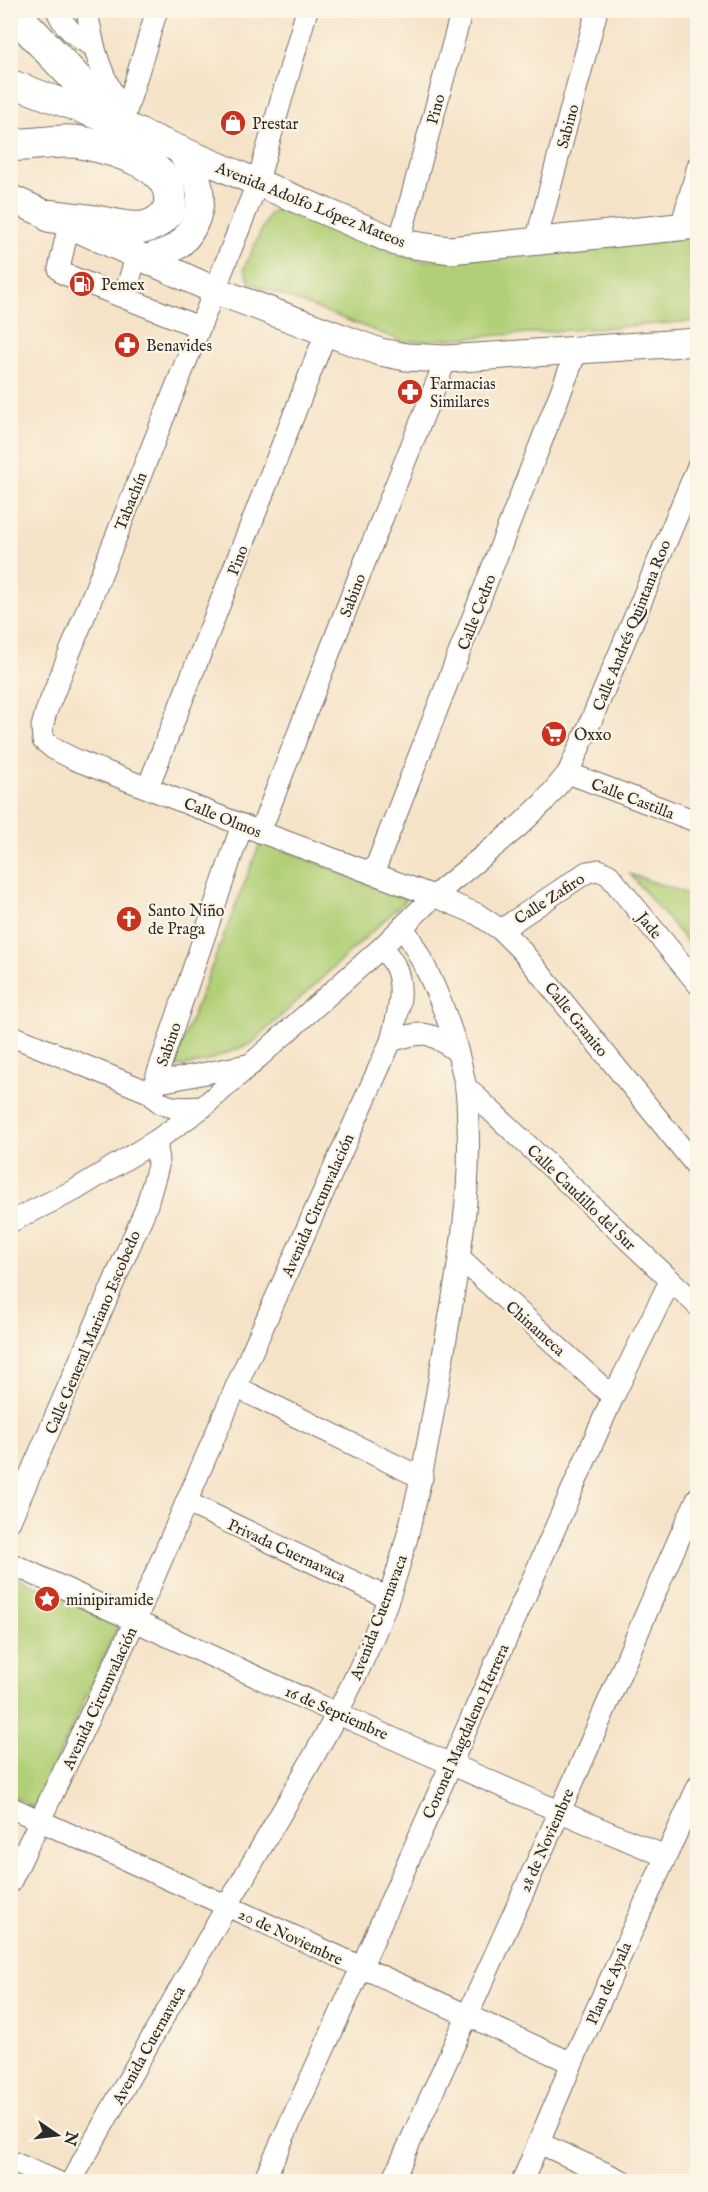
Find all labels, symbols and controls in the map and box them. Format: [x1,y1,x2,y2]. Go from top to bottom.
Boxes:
street label: Pino [423,92,451,127]
street label: Sabino [553,102,585,151]
shop icon: Prestar [218,108,248,138]
place label: Prestar [252,115,299,135]
street label: Avenida Adolfo López Mateos [212,158,408,253]
fuel station icon: Pemex [67,269,97,299]
place label: Pemex [101,276,145,296]
pharmacy icon: Benavides [112,330,142,360]
place label: Benavides [146,337,212,357]
place label: Farmacias Similares [430,375,496,413]
pharmacy icon: Farmacias Similares [395,377,425,407]
street label: Tabachín [111,469,153,534]
street label: Calle Andrés Quintana Roo [589,537,677,714]
street label: Pino [224,542,254,579]
street label: Sabino [336,571,371,620]
street label: Calle Cedro [454,572,502,653]
supermarket icon: Oxxo [539,719,569,749]
place label: Oxxo [574,726,612,746]
street label: Calle Castilla [588,775,677,825]
street label: Calle Olmos [180,794,264,844]
street label: Calle Zafiro [511,869,589,930]
place label: Santo Niño de Praga [148,902,225,940]
church icon: Santo Niño de Praga [114,904,144,934]
street label: Jade [630,907,665,944]
street label: Calle Granito [539,979,612,1062]
street label: Sabino [153,1020,187,1069]
street label: Avenida Circunvalación [278,1131,360,1282]
street label: Calle Caudillo del Sur [522,1141,640,1256]
street label: Calle General Mariano Escobedo [42,1228,146,1438]
street label: Chinameca [501,1298,569,1361]
street label: Privada Cuernavaca [224,1516,349,1588]
street label: Avenida Cuernavaca [346,1552,413,1684]
place icon: minipiramide [32,1584,62,1614]
place label: minipiramide [66,1591,154,1611]
street label: Avenida Circunvalación [59,1624,143,1774]
street label: Coronel Magdaleno Herrera [419,1641,514,1822]
street label: 16 de Septiembre [281,1682,391,1746]
street label: 28 de Noviembre [516,1786,580,1896]
street label: 20 de Noviembre [235,1905,345,1971]
street label: Plan de Ayala [583,1939,637,2028]
street label: Avenida Cuernavaca [108,1983,191,2110]
north arrow [27,2105,87,2165]
text: N [58,2128,81,2147]

